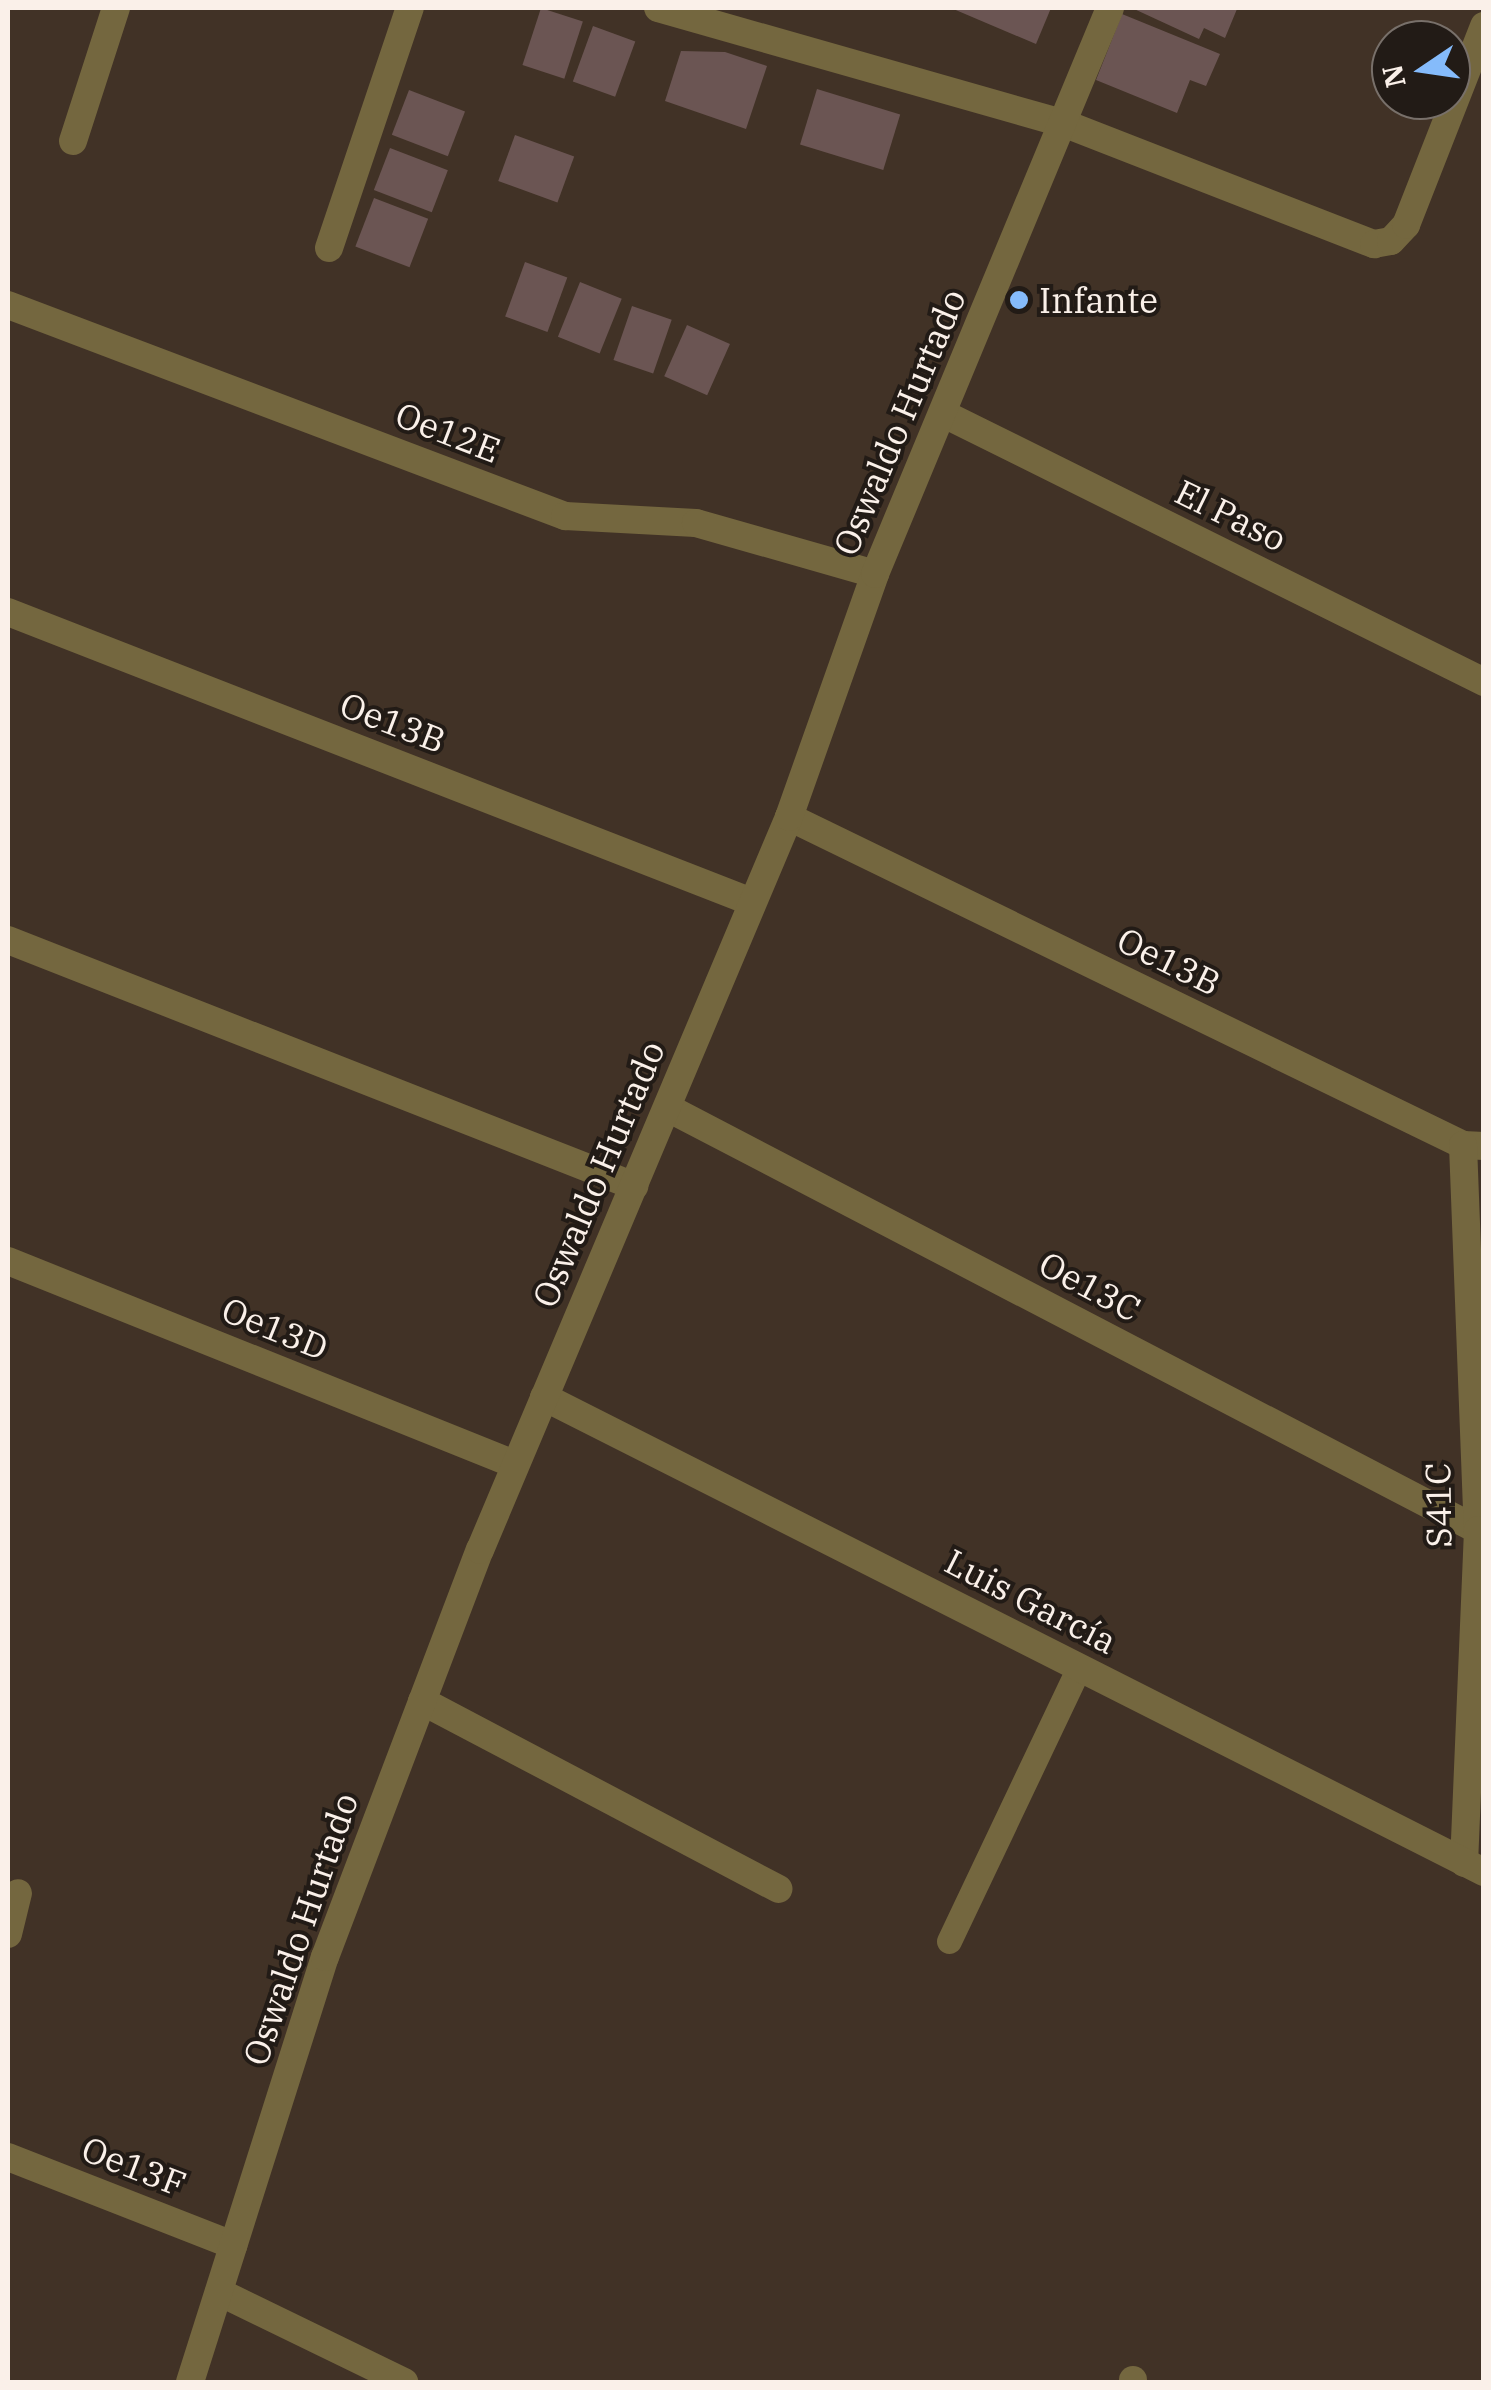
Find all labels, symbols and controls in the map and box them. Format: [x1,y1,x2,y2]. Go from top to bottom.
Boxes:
north arrow [1371,20,1471,120]
text: N [1373,61,1414,91]
place label: Infante [1039,279,1158,321]
street label: Oswaldo Hurtado [824,283,974,561]
marker: Infante [1008,289,1030,311]
street label: Oe12E [390,393,506,471]
street label: El Paso [1169,470,1293,560]
street label: Oe13B [334,683,452,761]
street label: Oe13B [1111,918,1227,1004]
street label: Oswaldo Hurtado [523,1035,673,1313]
street label: Oe13C [1032,1242,1148,1330]
street label: Oe13D [216,1288,334,1368]
street label: S41C [1416,1462,1460,1548]
street label: Luis García [938,1540,1124,1662]
street label: Oswaldo Hurtado [234,1787,366,2071]
street label: Oe13F [76,2127,192,2205]

